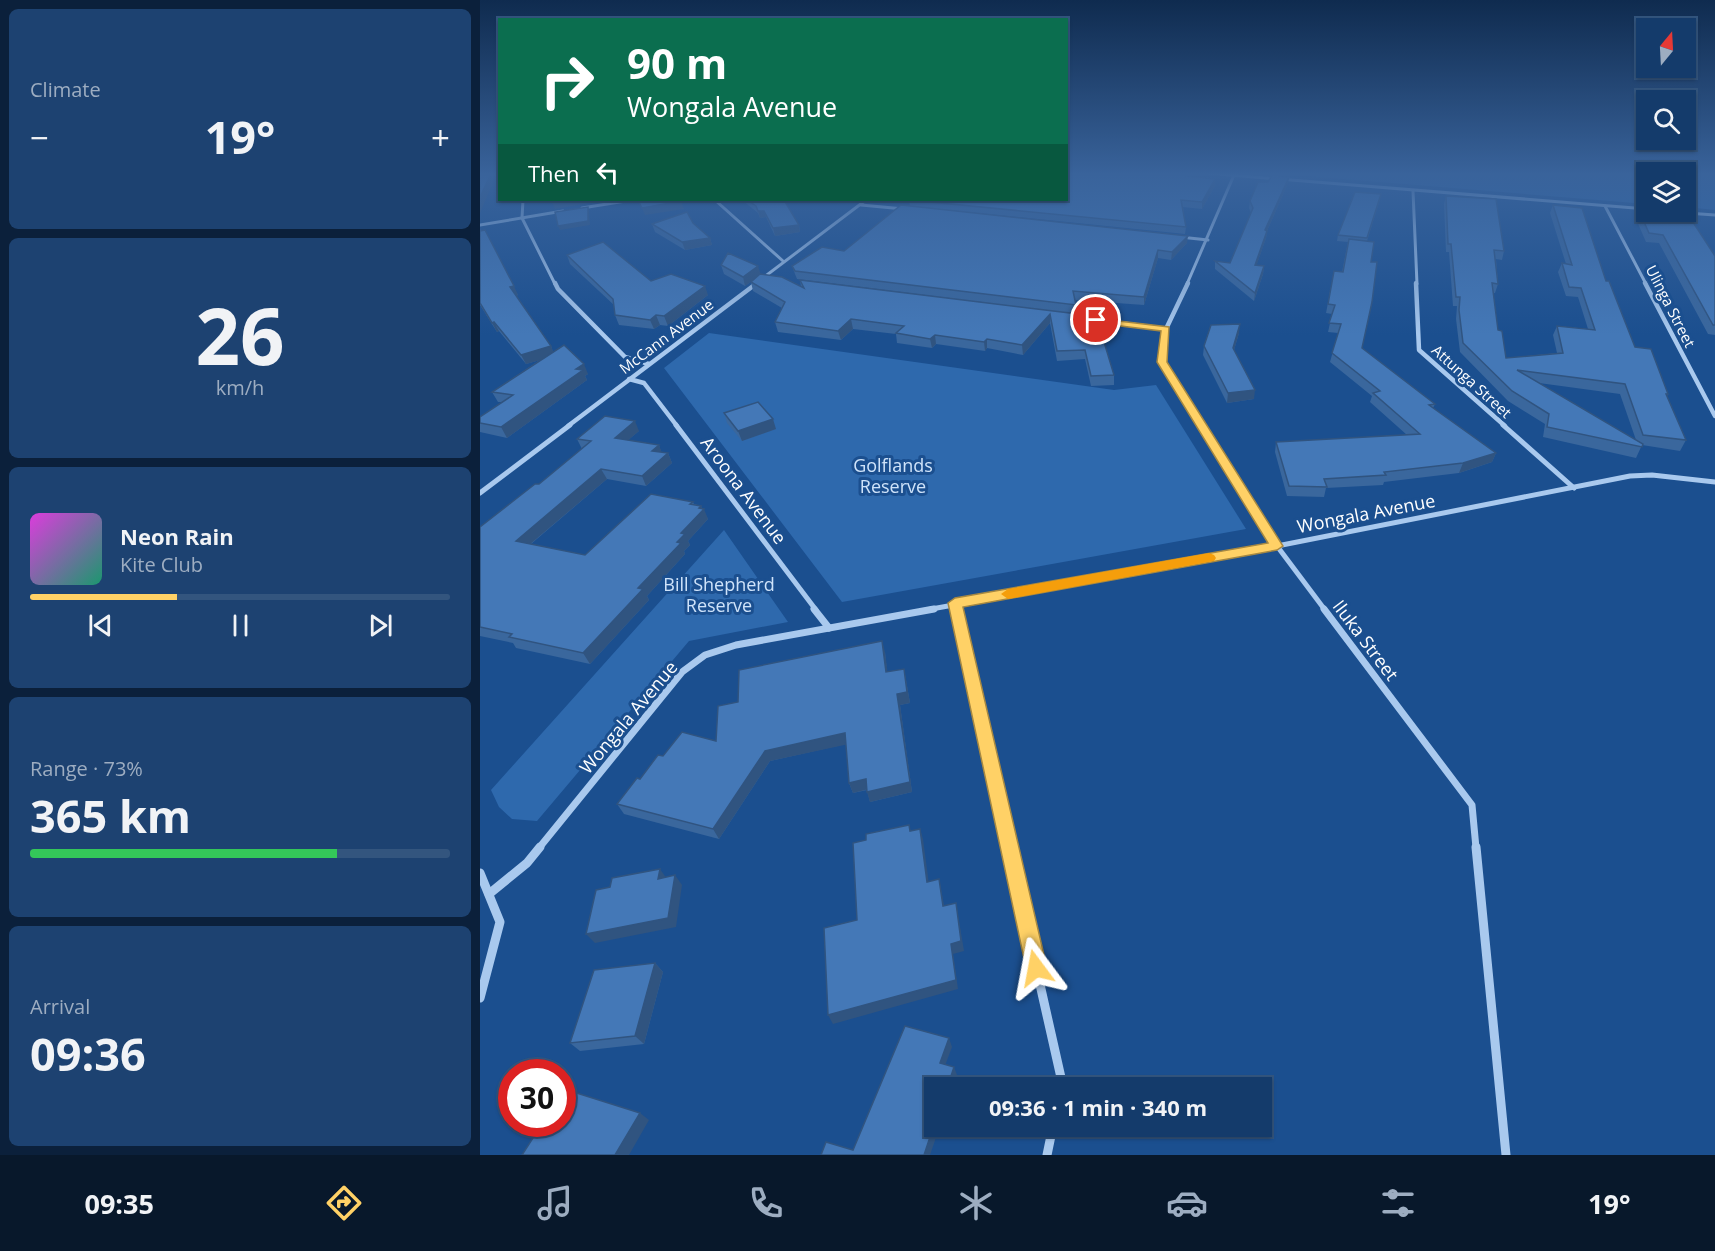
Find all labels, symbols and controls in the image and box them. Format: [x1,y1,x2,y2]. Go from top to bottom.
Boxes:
north arrow [1636,18,1696,78]
map controls [1636,18,1696,222]
text: 90 m [627,34,727,91]
icon: right [528,42,606,120]
text: Climate [30,76,101,103]
text: Wongala Avenue [627,88,837,125]
button: search [1636,90,1696,150]
text: 19° [205,106,275,167]
text: − [30,115,49,160]
text: + [431,115,450,160]
icon: left [591,156,624,189]
text: Then [528,158,579,188]
button: layers [1636,162,1696,222]
street label: Ulinga Street [1642,261,1700,351]
text: 26 [195,282,285,388]
street label: McCann Avenue [615,294,717,378]
pin [1070,294,1121,345]
icon: arrive [1079,303,1112,336]
street label: Attunga Street [1428,340,1516,422]
text: km/h [216,374,264,401]
street label: Aroona Avenue [696,431,792,549]
park label: Golflands Reserve [853,453,933,498]
street label: Wongala Avenue [1295,488,1437,538]
text: Neon Rain [120,521,234,551]
text: Kite Club [120,551,203,578]
park label: Bill Shepherd Reserve [663,572,775,617]
street label: Iluka Street [1328,595,1404,685]
icon: previous [84,609,117,642]
icon: pause [224,609,257,642]
icon: next [364,609,397,642]
street label: Wongala Avenue [574,656,682,778]
text: Range · 73% [30,755,143,782]
text: 365 km [30,785,191,846]
position arrow [1004,936,1068,1000]
text: Arrival [30,993,90,1020]
text: 09:36 [30,1023,146,1084]
speed limit sign: 30 [498,1059,576,1137]
text: 09:36 · 1 min · 340 m [989,1092,1207,1122]
icon: directions [323,1182,365,1224]
icon: music [534,1182,576,1224]
icon: phone [745,1182,787,1224]
icon: climate [955,1182,997,1224]
icon: car [1166,1182,1208,1224]
icon: filters [1377,1182,1419,1224]
text: 09:35 [84,1185,154,1222]
text: 19° [1588,1185,1630,1222]

